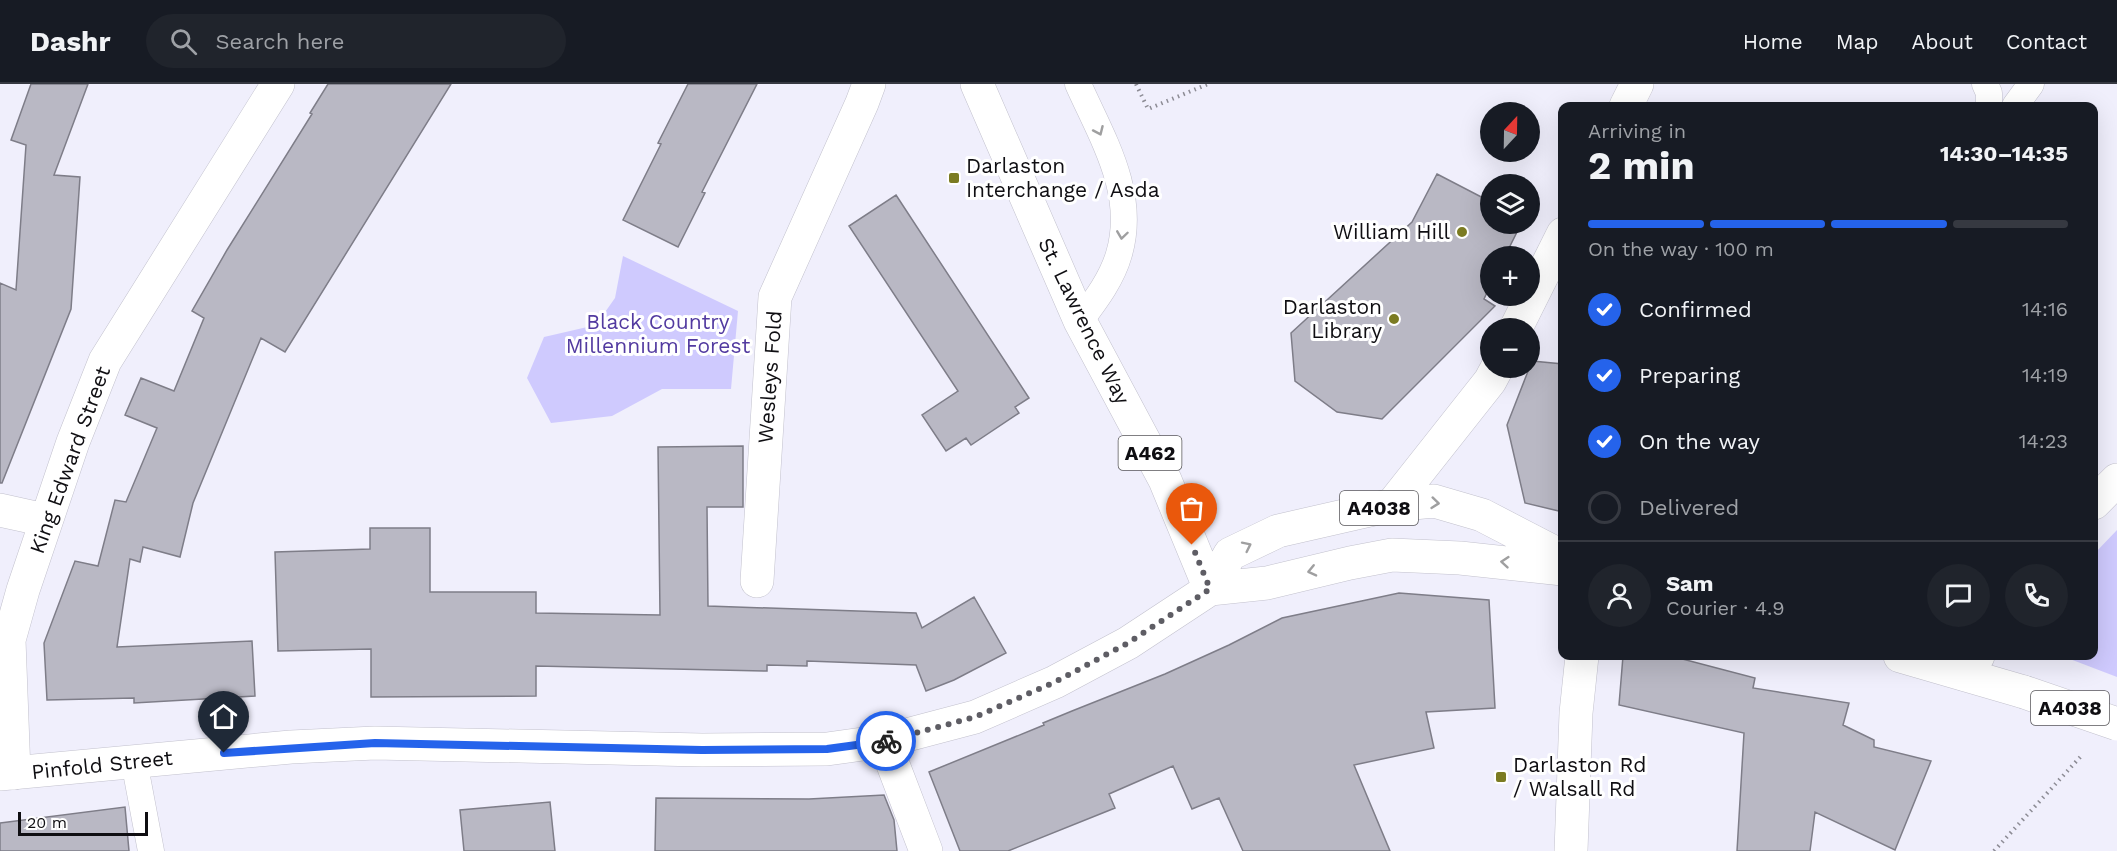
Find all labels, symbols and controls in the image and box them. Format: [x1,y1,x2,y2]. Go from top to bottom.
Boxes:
search box [146,14,566,68]
text: Dashr [30,25,110,58]
icon: search [167,25,200,58]
text: Search here [215,29,344,54]
text: Home [1743,29,1803,54]
text: Map [1836,29,1879,54]
text: About [1912,29,1973,54]
text: Contact [2006,29,2087,54]
north arrow [1480,102,1540,162]
map controls [1480,102,1540,378]
text: Arriving in [1588,119,1686,143]
one-way arrow [1092,124,1104,135]
text: 14:30–14:35 [1940,141,2068,166]
text: 2 min [1588,143,1695,188]
place label: Darlaston Interchange / Asda [966,153,1160,202]
marker: Darlaston Interchange / Asda [947,171,961,185]
button: layers [1480,174,1540,234]
place label: William Hill [1333,219,1451,244]
marker: William Hill [1455,225,1469,239]
one-way arrow [1116,231,1128,240]
street label: St. Lawrence Way [1033,233,1136,408]
text: On the way · 100 m [1588,237,1774,261]
button: + [1480,246,1540,306]
icon: check [1588,293,1621,326]
place label: Darlaston Library [1283,294,1382,343]
text: Confirmed [1639,297,1752,322]
text: 14:16 [2022,297,2068,321]
park label: Black Country Millennium Forest [566,309,751,358]
street label: Wesleys Fold [752,310,787,444]
marker: Darlaston Library [1387,312,1401,326]
button: − [1480,318,1540,378]
icon: check [1588,359,1621,392]
street label: King Edward Street [24,362,115,557]
text: Preparing [1639,363,1740,388]
text: 14:19 [2022,363,2068,387]
icon: check [1588,425,1621,458]
text: On the way [1639,429,1760,454]
text: 14:23 [2019,429,2068,453]
road number: A462 [1118,436,1182,470]
pin [1166,483,1217,545]
road number: A4038 [1340,491,1418,525]
icon: bag [1175,492,1208,525]
text: Delivered [1639,495,1739,520]
one-way arrow [1430,497,1440,509]
one-way arrow [1240,542,1251,554]
one-way arrow [1500,556,1509,569]
one-way arrow [1307,564,1317,577]
button: person [1588,564,1651,627]
button: chat [1927,564,1990,627]
button: phone [2005,564,2068,627]
text: Sam [1666,571,1714,596]
text: Courier · 4.9 [1666,596,1785,620]
pin [198,691,249,753]
road number: A4038 [2031,691,2109,725]
icon: home [207,700,240,733]
courier [856,711,916,771]
icon: bike [870,725,903,758]
street label: Pinfold Street [30,745,174,784]
place label: Darlaston Rd / Walsall Rd [1513,752,1646,801]
marker: Darlaston Rd / Walsall Rd [1494,770,1508,784]
scale bar [18,809,148,836]
text: 20 m [27,813,67,832]

